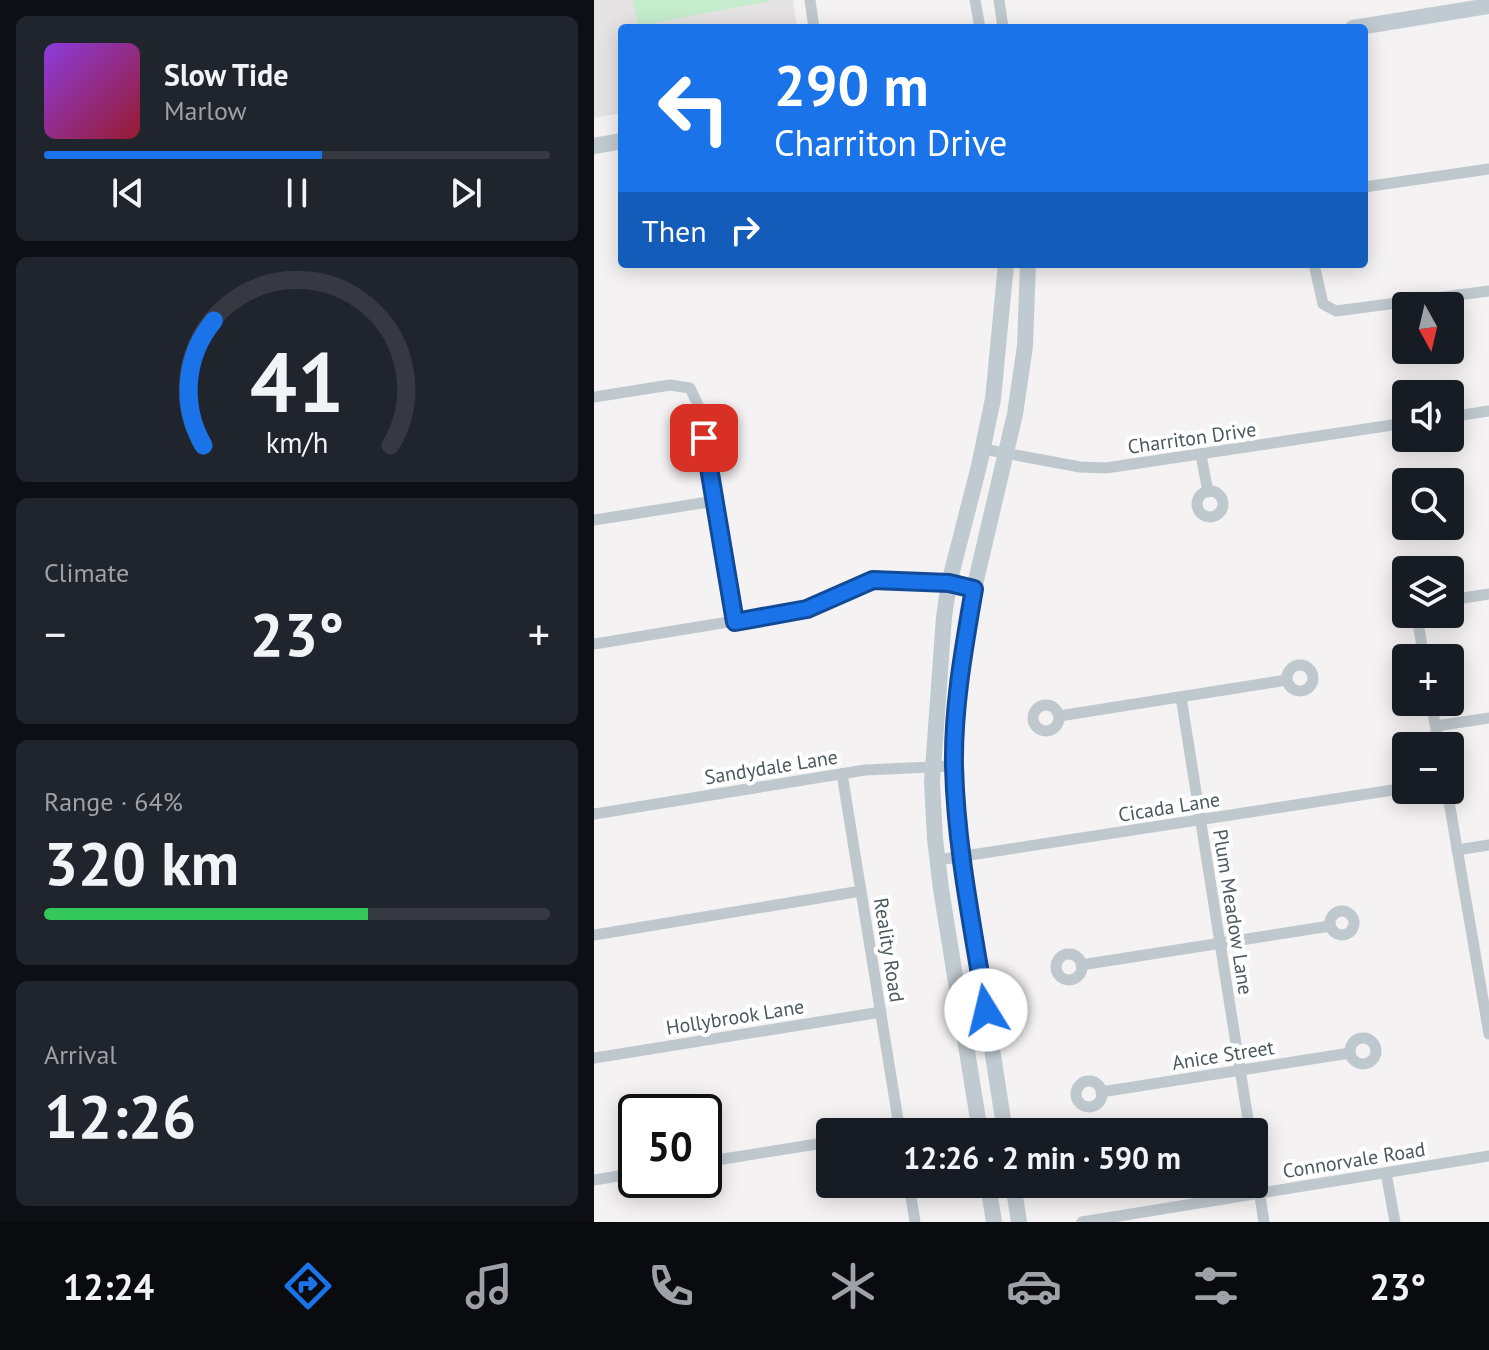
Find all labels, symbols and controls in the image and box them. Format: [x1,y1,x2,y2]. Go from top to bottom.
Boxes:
text: 290 m [774,49,929,121]
text: Slow Tide [164,55,289,94]
icon: left [642,56,746,160]
text: Marlow [164,94,247,127]
text: Charriton Drive [774,119,1007,166]
icon: previous [106,171,150,215]
icon: pause [275,171,319,215]
icon: next [444,171,488,215]
icon: right [723,208,767,252]
text: Then [642,211,707,250]
north arrow [1392,292,1464,364]
map controls [1392,292,1464,804]
text: 41 [250,326,344,434]
button: sound [1392,380,1464,452]
pin [670,404,738,472]
icon: arrive [682,416,726,460]
street label: Charriton Drive [1126,416,1258,460]
text: km/h [266,424,328,461]
button: search [1392,468,1464,540]
text: Climate [44,556,129,589]
button: layers [1392,556,1464,628]
text: 23° [250,595,344,673]
text: − [44,605,66,662]
text: + [528,605,550,662]
button: + [1392,644,1464,716]
button: − [1392,732,1464,804]
street label: Sandydale Lane [703,744,839,790]
text: Range · 64% [44,785,183,818]
street label: Cicada Lane [1116,786,1222,828]
text: 320 km [44,824,239,902]
street label: Plum Meadow Lane [1207,827,1259,997]
street label: Reality Road [868,896,910,1004]
position arrow [944,968,1028,1052]
street label: Hollybrook Lane [664,993,806,1041]
street label: Anice Street [1170,1034,1276,1076]
text: Arrival [44,1038,117,1071]
text: 12:26 [44,1077,196,1155]
speed limit sign: 50 [618,1094,722,1198]
street label: Connorvale Road [1281,1136,1427,1184]
text: 12:26 · 2 min · 590 m [903,1138,1181,1177]
icon: directions [280,1258,336,1314]
icon: music [461,1258,517,1314]
icon: phone [643,1258,699,1314]
icon: climate [825,1258,881,1314]
icon: car [1006,1258,1062,1314]
icon: filters [1188,1258,1244,1314]
text: 12:24 [63,1263,154,1310]
text: 23° [1370,1263,1426,1310]

